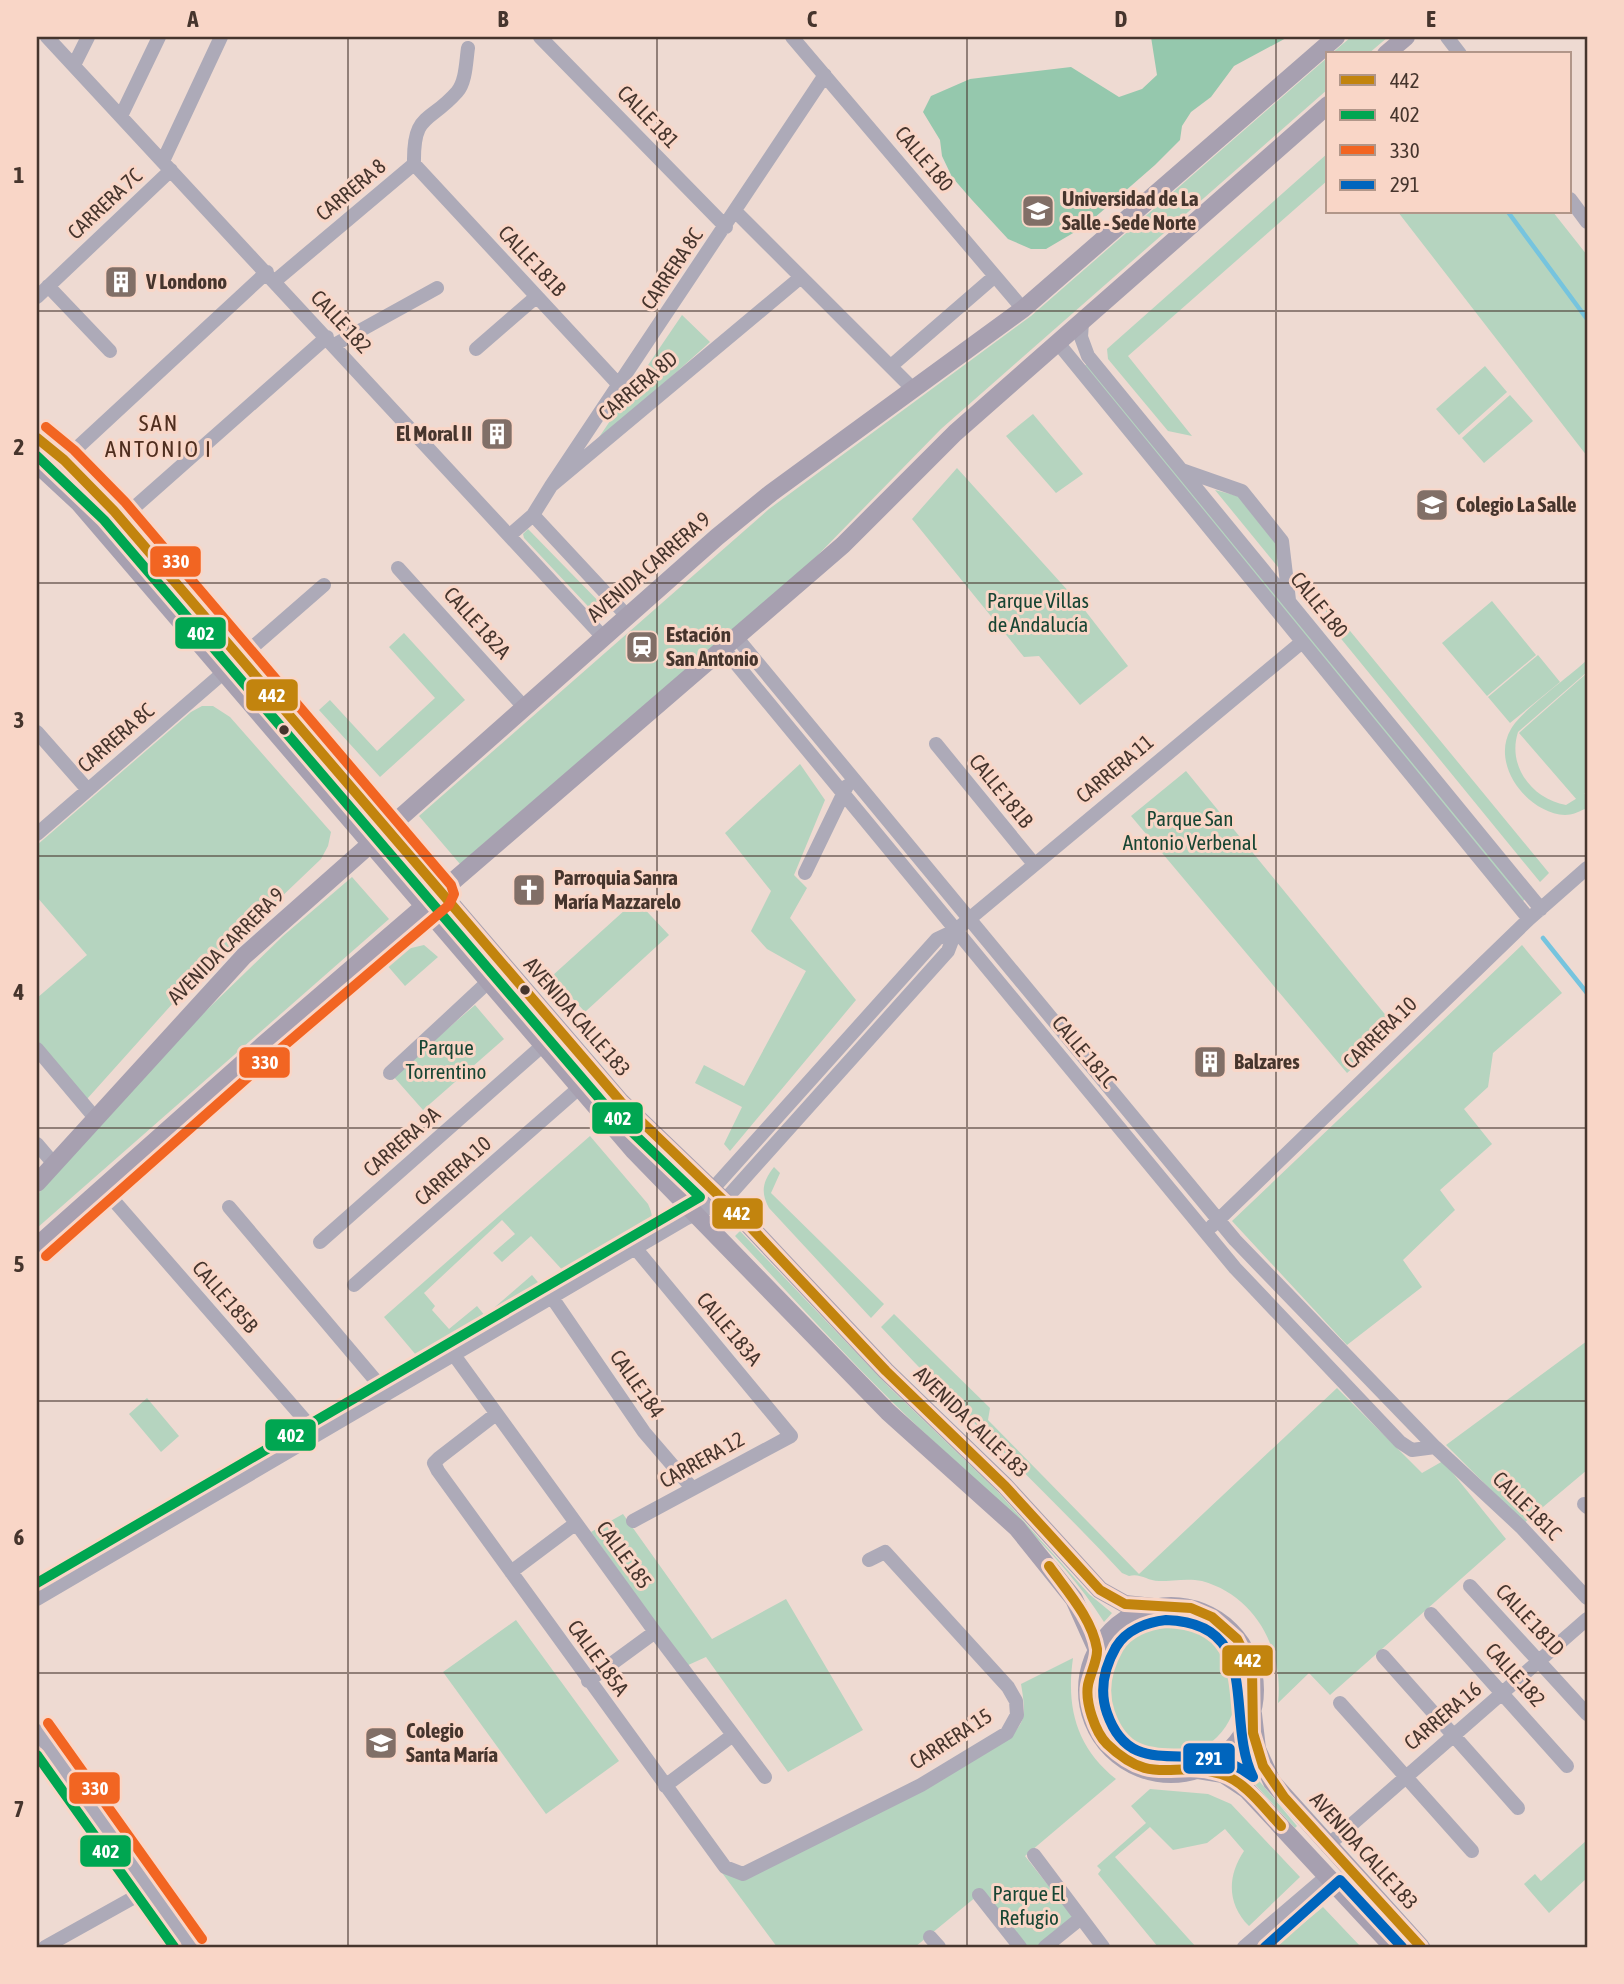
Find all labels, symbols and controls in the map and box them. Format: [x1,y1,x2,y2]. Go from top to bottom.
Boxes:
text: A [186,6,199,32]
text: B [498,6,509,32]
text: C [807,6,818,32]
text: D [1115,6,1128,32]
text: E [1426,6,1436,32]
legend [1326,52,1572,214]
text: 442 [1390,68,1420,92]
street label: CALLE 181 [613,80,684,152]
text: 402 [1390,102,1420,126]
street label: CALLE 180 [891,121,959,196]
text: 330 [1390,138,1420,162]
street label: CARRERA 8 [311,153,390,225]
text: 1 [14,162,25,188]
street label: CARRERA 7C [62,163,147,244]
text: 291 [1390,172,1420,196]
place label: Universidad de La Salle - Sede Norte [1062,186,1199,234]
school or university icon: Universidad de La Salle - Sede Norte [1019,192,1057,230]
street label: CALLE 181B [494,220,571,300]
street label: CARRERA 8C [635,223,707,314]
building icon: V Londono [102,263,140,301]
place label: V Londono [145,269,227,293]
street label: CALLE 182 [307,285,377,358]
street label: CARRERA 8D [593,346,681,425]
district label: SAN ANTONIO I [105,410,213,462]
building icon: El Moral II [478,415,516,453]
place label: El Moral II [396,421,472,445]
text: 2 [14,434,24,460]
school or university icon: Colegio La Salle [1413,486,1451,524]
place label: Colegio La Salle [1456,492,1577,516]
street label: AVENIDA CARRERA 9 [582,506,715,626]
line badge: 330 [149,545,202,578]
text: 330 [163,550,189,572]
street label: CALLE 180 [1286,567,1354,642]
street label: CALLE 182A [439,582,516,663]
park label: Parque Villas de Andalucía [987,588,1089,636]
line badge: 402 [174,616,227,650]
text: 402 [187,622,214,644]
place label: Estación San Antonio [666,622,759,670]
station icon: Estación San Antonio [623,628,661,666]
line badge: 442 [245,678,299,712]
text: 442 [258,684,285,706]
street label: CARRERA 8C [72,697,159,777]
text: 3 [14,707,24,733]
unlabelled marker [277,723,291,737]
street label: CARRERA 11 [1071,729,1158,807]
street label: CALLE 181B [965,749,1039,832]
park label: Parque San Antonio Verbenal [1123,806,1258,854]
place label: Parroquia Sanra María Mazzarelo [554,865,681,913]
church icon: Parroquia Sanra María Mazzarelo [510,871,548,909]
street label: AVENIDA CARRERA 9 [162,882,289,1009]
street label: AVENIDA CALLE 183 [520,952,636,1081]
text: 4 [13,979,25,1005]
unlabelled marker [518,983,532,997]
street label: CARRERA 10 [1337,991,1421,1073]
street label: CALLE 181C [1048,1010,1122,1093]
park label: Parque Torrentino [406,1035,486,1083]
building icon: Balzares [1191,1043,1229,1081]
line badge: 330 [238,1046,291,1079]
place label: Balzares [1234,1049,1300,1073]
text: 330 [252,1051,278,1073]
street label: CARRERA 9A [358,1101,445,1181]
line badge: 402 [591,1101,644,1135]
text: 402 [604,1107,631,1129]
street label: CARRERA 10 [409,1131,495,1210]
line badge: 442 [711,1197,764,1230]
text: 442 [723,1202,750,1224]
text: 5 [14,1251,25,1277]
street label: CALLE 185B [188,1255,264,1337]
street label: CALLE 183A [692,1287,768,1370]
street label: CALLE 184 [606,1345,670,1422]
street label: AVENIDA CALLE 183 [910,1361,1034,1482]
line badge: 402 [264,1418,317,1452]
text: 402 [277,1424,304,1446]
street label: CARRERA 12 [655,1426,748,1492]
street label: CALLE 181C [1489,1466,1567,1545]
street label: CALLE 185 [592,1516,657,1593]
text: 6 [14,1524,25,1550]
street label: CALLE 181D [1492,1579,1570,1660]
street label: CALLE 185A [563,1615,635,1701]
street label: CALLE 182 [1481,1638,1551,1711]
line badge: 442 [1221,1644,1274,1677]
text: 442 [1234,1649,1261,1671]
street label: CARRERA 16 [1399,1676,1486,1754]
street label: CARRERA 15 [905,1703,996,1774]
place label: Colegio Santa María [406,1718,498,1766]
school or university icon: Colegio Santa María [362,1724,400,1762]
line badge: 291 [1182,1742,1236,1775]
text: 291 [1196,1747,1222,1769]
line badge: 330 [68,1771,121,1805]
text: 330 [82,1777,108,1799]
street label: AVENIDA CALLE 183 [1306,1787,1424,1914]
text: 7 [14,1796,24,1822]
line badge: 402 [79,1834,132,1868]
text: 402 [92,1840,119,1862]
park label: Parque El Refugio [993,1881,1066,1929]

